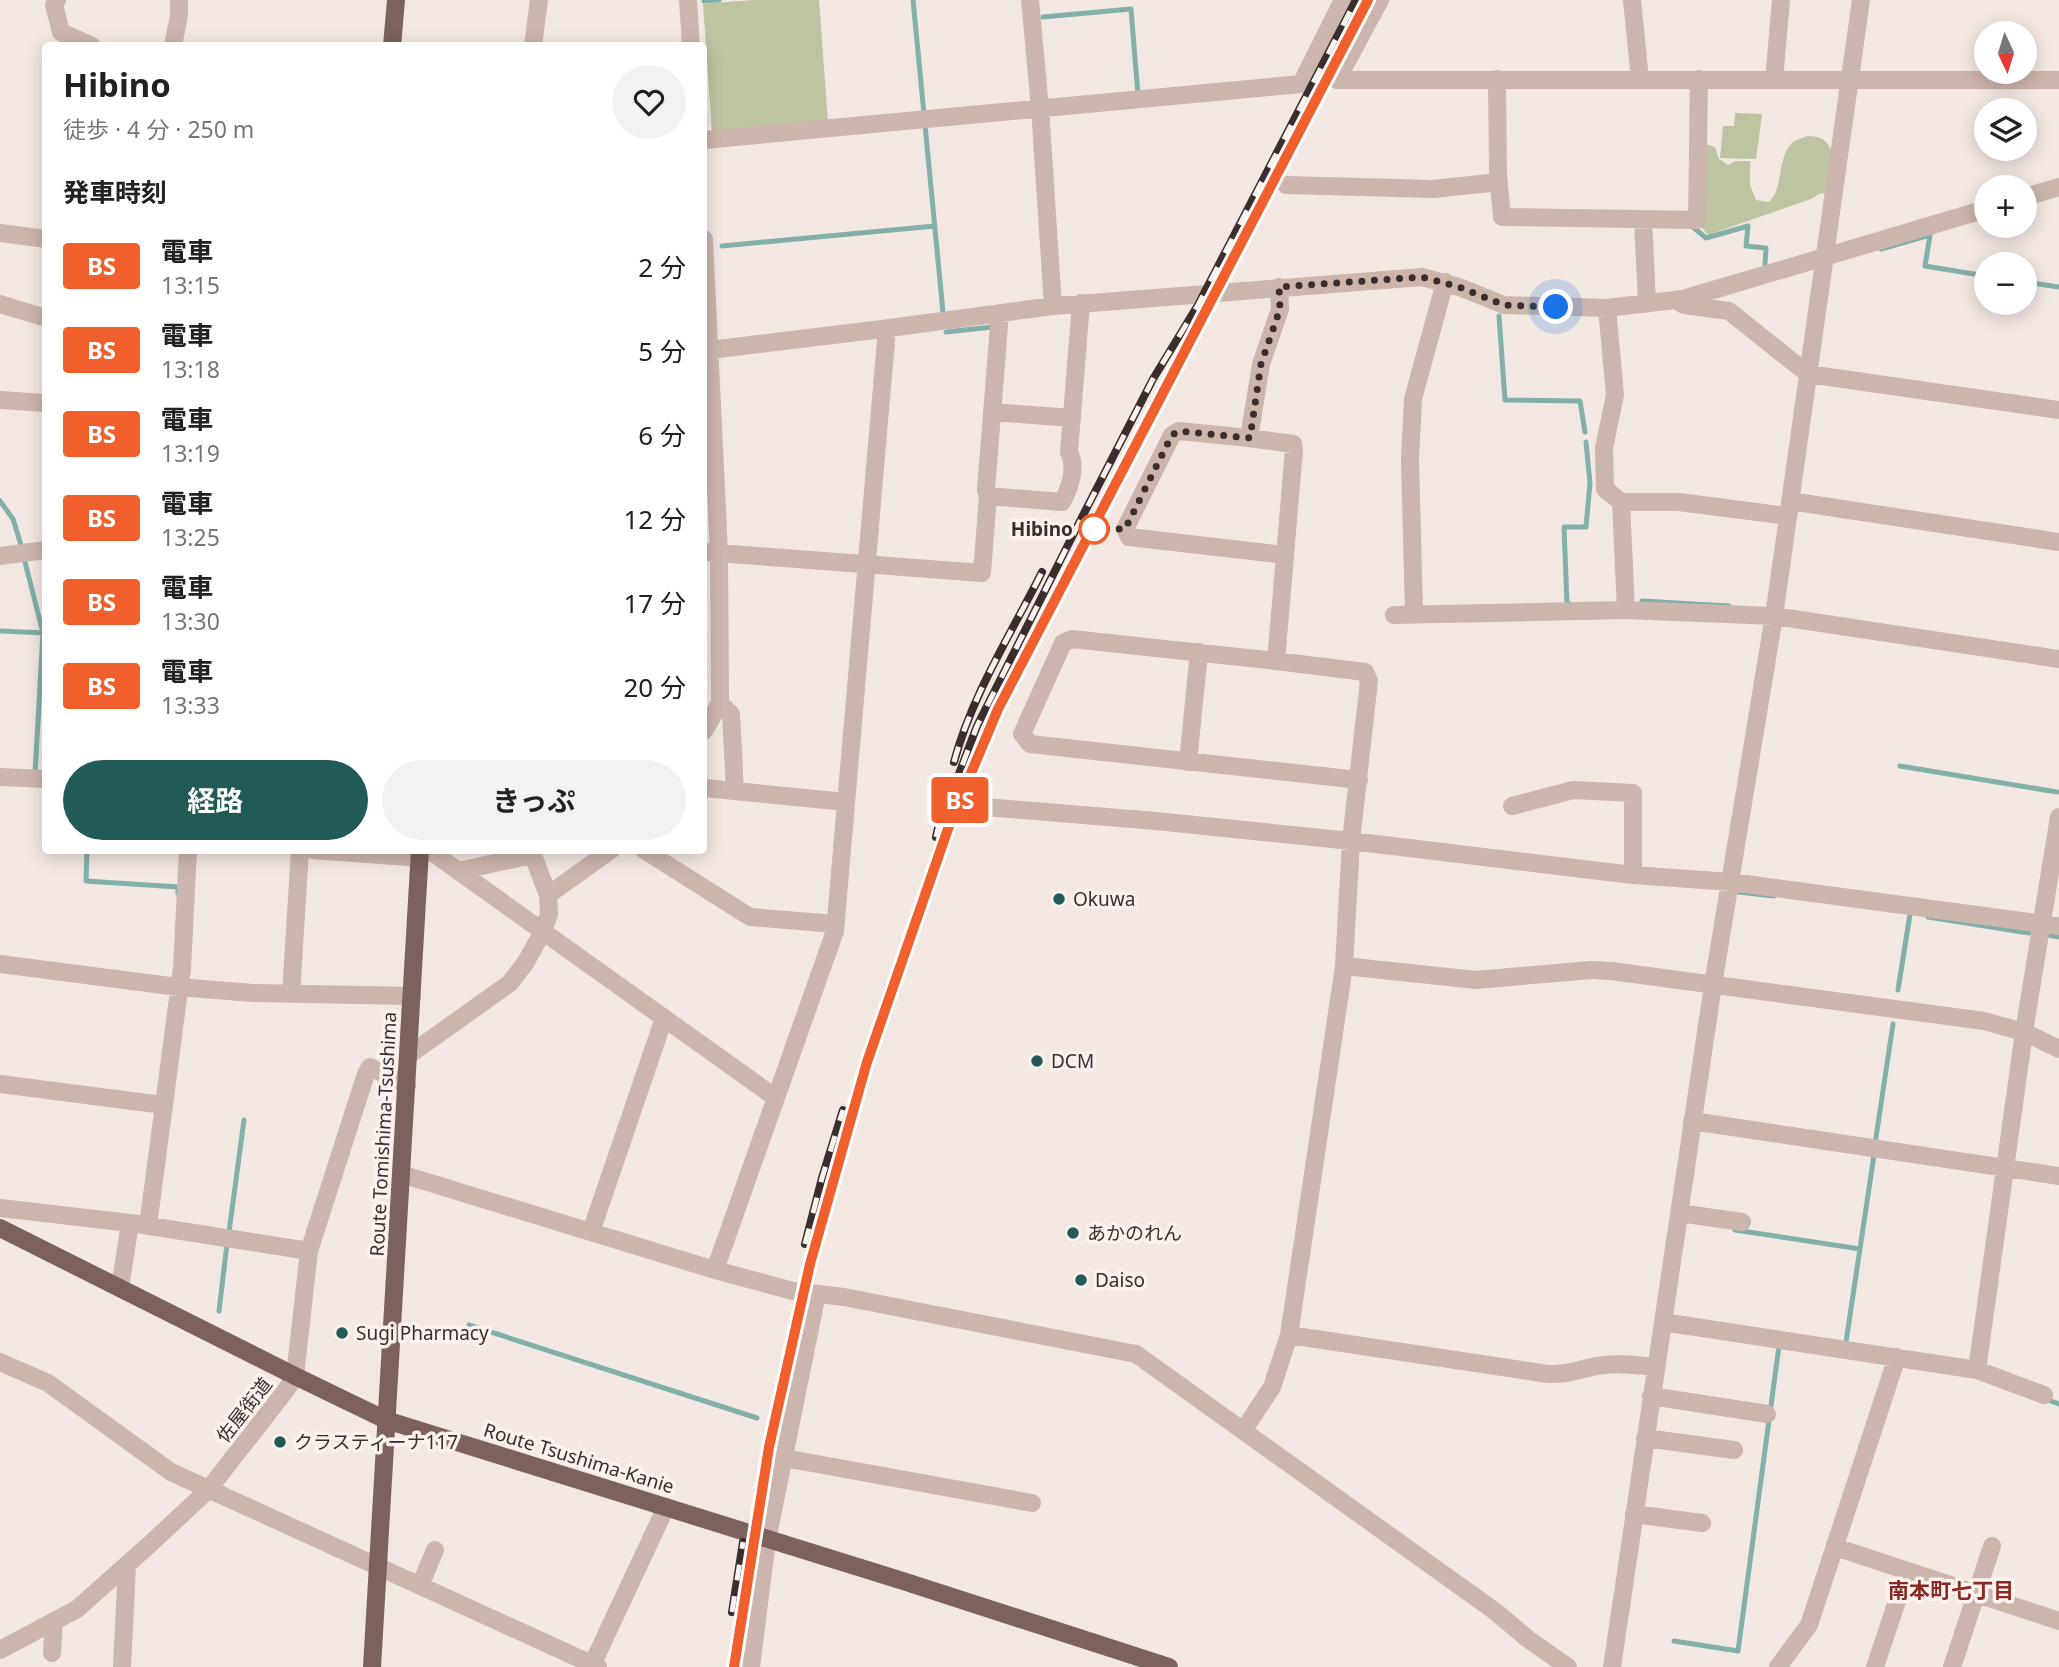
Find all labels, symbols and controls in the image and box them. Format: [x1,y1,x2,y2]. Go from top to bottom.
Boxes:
north arrow [1974,21,2037,84]
map controls [1974,21,2037,315]
text: Hibino [63,62,171,107]
button: heart [612,65,686,139]
button: layers [1974,98,2037,161]
text: 徒歩 · 4 分 · 250 m [63,113,254,145]
text: 発車時刻 [63,174,167,210]
button: + [1974,175,2037,238]
text: 電車 [161,233,213,269]
text: BS [87,249,116,282]
text: 2 分 [638,249,686,285]
button: − [1974,252,2037,315]
text: 13:15 [161,269,220,301]
your location [1538,289,1573,324]
text: 電車 [161,317,213,353]
text: BS [87,333,116,366]
text: 5 分 [638,333,686,369]
text: 13:18 [161,353,220,385]
text: 電車 [161,401,213,437]
text: BS [87,417,116,450]
text: 6 分 [638,417,686,453]
text: 13:19 [161,437,220,469]
text: 電車 [161,485,213,521]
text: BS [87,501,116,534]
text: 12 分 [623,501,686,537]
marker: Hibino [1079,514,1109,544]
place label: Hibino [1011,516,1073,542]
text: 13:25 [161,521,220,553]
text: 電車 [161,569,213,605]
text: BS [87,585,116,618]
text: 17 分 [623,585,686,621]
text: 13:30 [161,605,220,637]
text: 電車 [161,653,213,689]
text: BS [87,669,116,702]
text: 20 分 [623,669,686,705]
text: 13:33 [161,689,220,721]
button: 経路 [63,760,368,840]
button: きっぷ [382,760,686,840]
line badge: BS [928,777,992,823]
text: BS [945,783,975,816]
place label: Okuwa [1073,886,1135,912]
marker: Okuwa [1051,891,1067,907]
street label: Route Tomishima-Tsushima [364,1011,402,1257]
place label: DCM [1051,1048,1094,1074]
marker: DCM [1029,1053,1045,1069]
place label: あかのれん [1087,1220,1182,1246]
marker: あかのれん [1065,1225,1081,1241]
place label: Daiso [1095,1267,1145,1293]
marker: Daiso [1073,1272,1089,1288]
place label: Sugi Pharmacy [356,1320,489,1346]
marker: Sugi Pharmacy [334,1325,350,1341]
street label: 佐屋街道 [210,1372,278,1448]
street label: Route Tsushima-Kanie [481,1417,677,1499]
place label: クラスティーナ117 [294,1429,458,1455]
marker: クラスティーナ117 [272,1434,288,1450]
district label: 南本町七丁目 [1888,1576,2014,1604]

